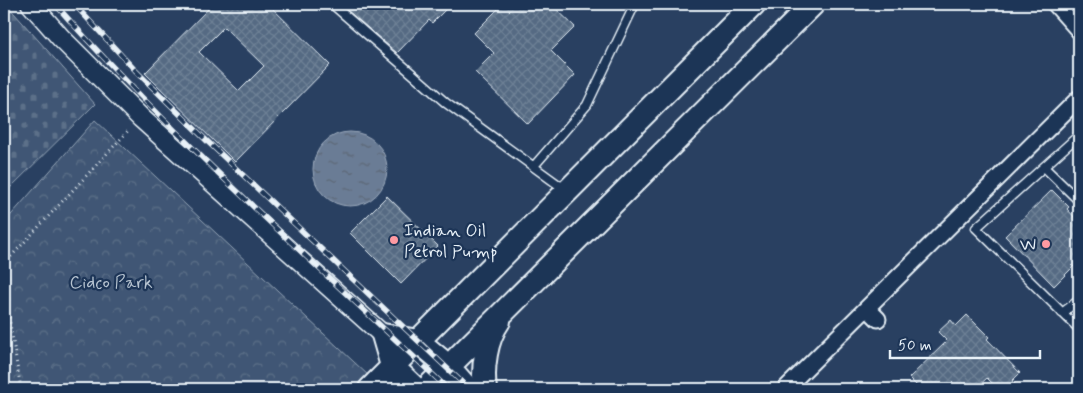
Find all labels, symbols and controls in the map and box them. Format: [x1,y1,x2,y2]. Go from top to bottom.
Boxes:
place label: Indian Oil Petrol Pump [404,219,497,264]
place label: W [1020,233,1036,257]
marker: Indian Oil Petrol Pump [388,234,400,246]
marker: W [1040,238,1052,250]
park label: Cidco Park [69,271,153,295]
scale bar [890,328,1040,360]
text: 50 m [898,336,932,356]

